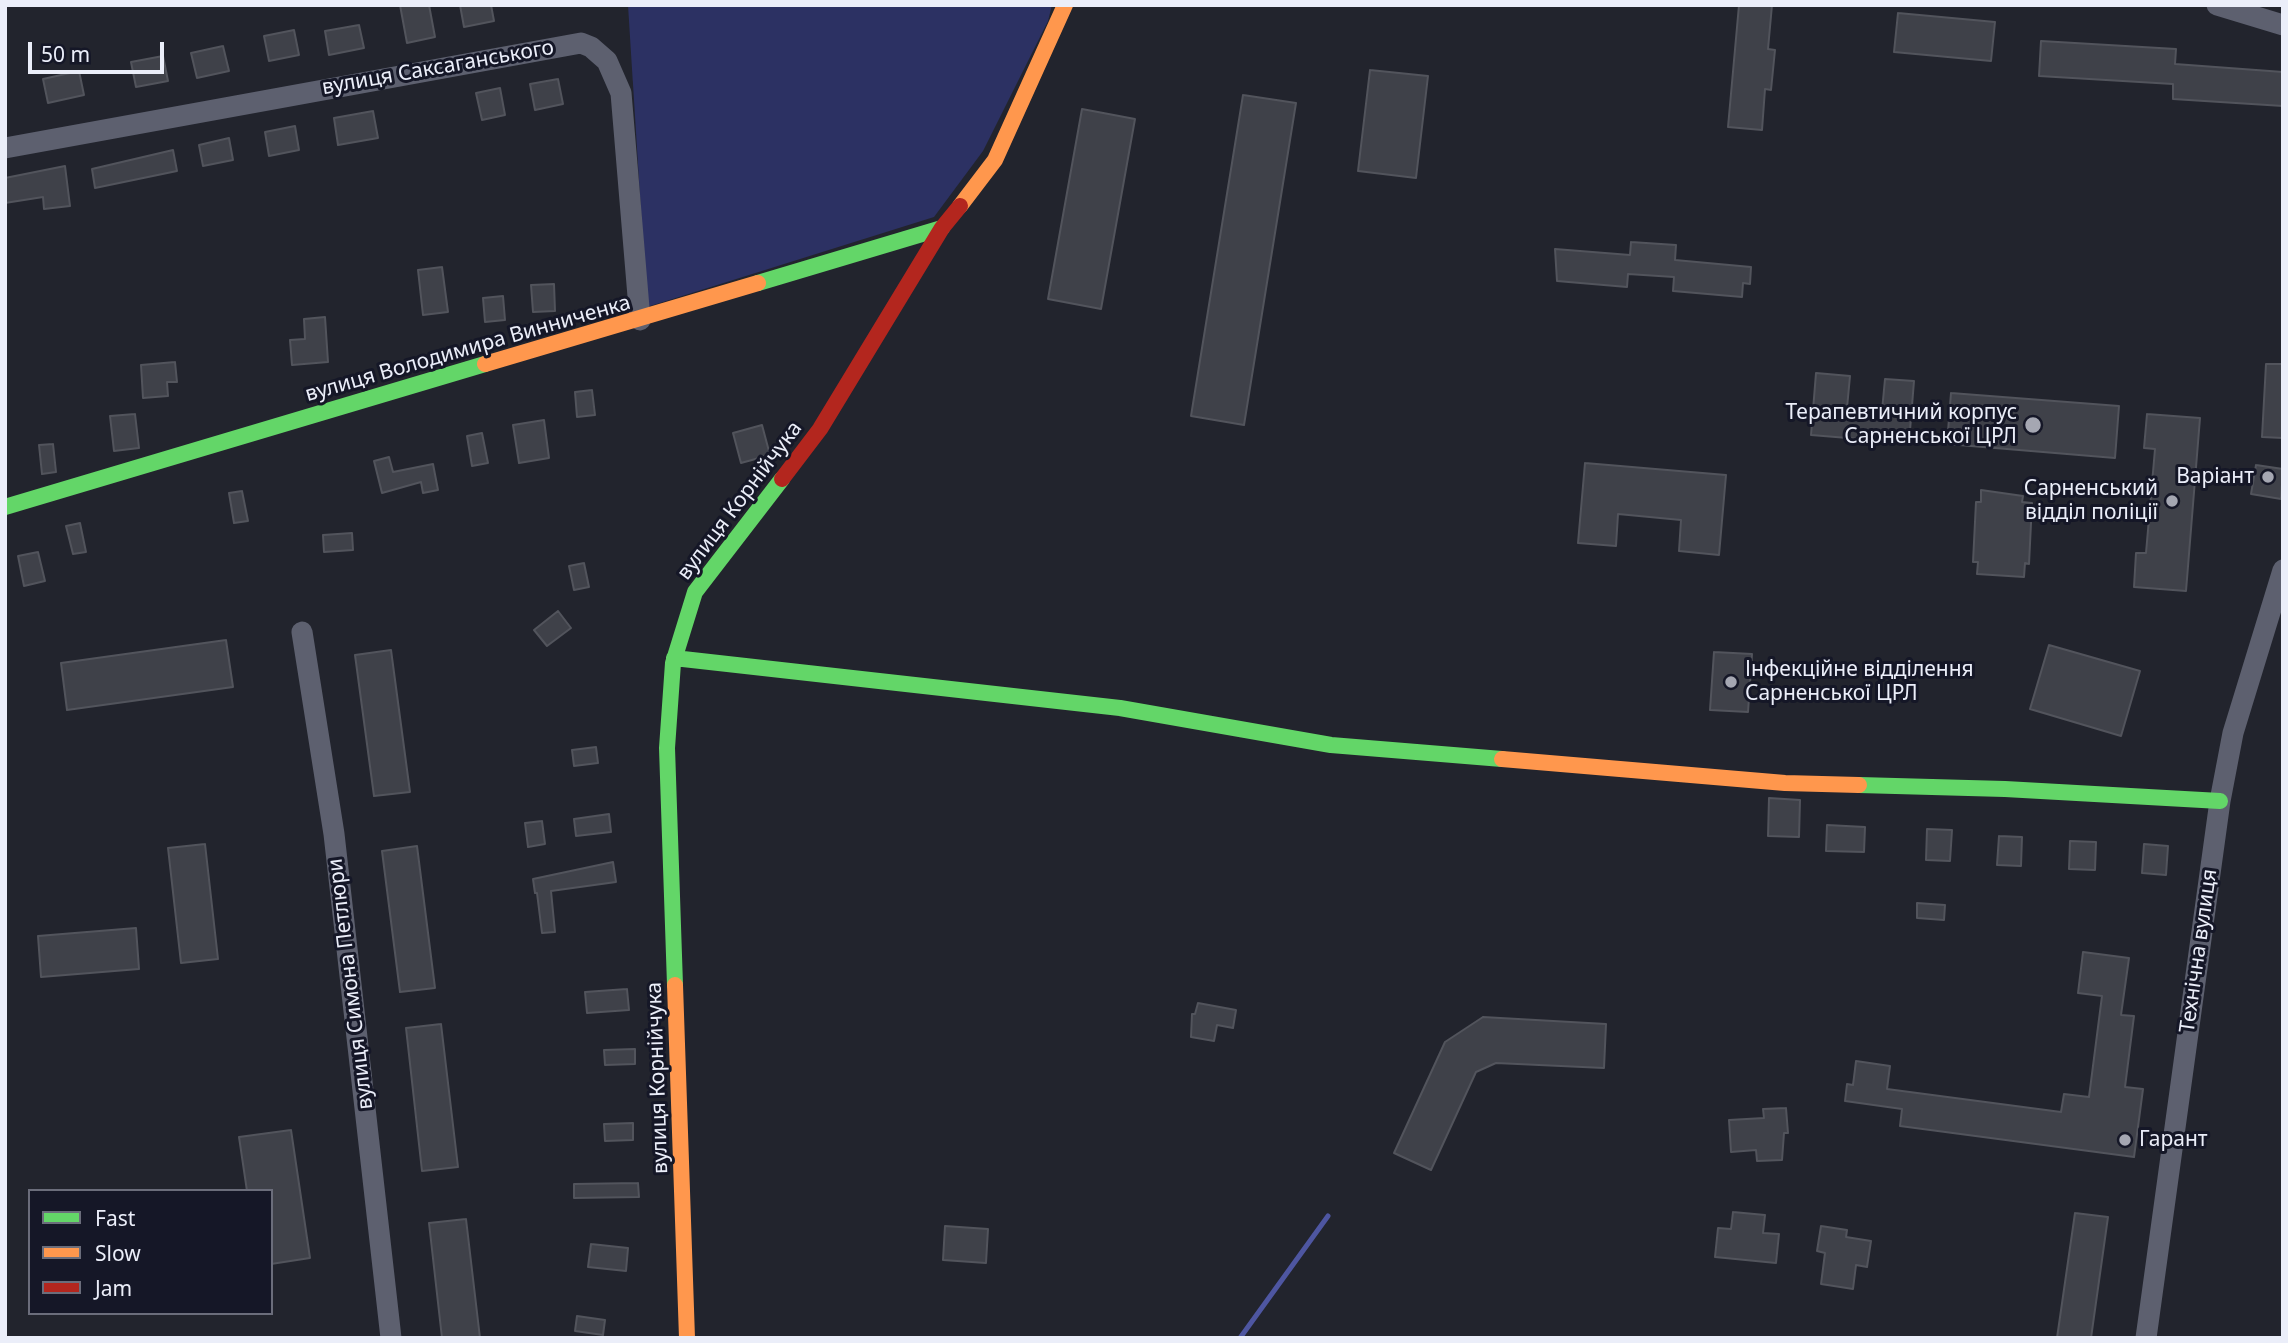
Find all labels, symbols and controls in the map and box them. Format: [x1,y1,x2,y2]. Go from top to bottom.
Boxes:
scale bar [32,28,168,72]
street label: вулиця Саксаганського [320,35,556,101]
text: 50 m [41,40,90,68]
street label: вулиця Володимира Винниченка [302,290,634,408]
place label: Терапевтичний корпус Сарненської ЦРЛ [1785,400,2017,450]
marker: Терапевтичний корпус Сарненської ЦРЛ [2023,415,2043,435]
street label: вулиця Корнійчука [672,417,808,585]
place label: Варіант [2176,464,2254,490]
marker: Варіант [2260,469,2276,485]
place label: Сарненський відділ поліції [2024,476,2158,526]
marker: Сарненський відділ поліції [2164,493,2180,509]
place label: Інфекційне відділення Сарненської ЦРЛ [1745,657,1974,707]
marker: Інфекційне відділення Сарненської ЦРЛ [1723,674,1739,690]
street label: вулиця Симона Петлюри [323,857,379,1111]
street label: Технічна вулиця [2175,868,2223,1034]
street label: вулиця Корнійчука [642,982,674,1174]
place label: Гарант [2139,1127,2208,1153]
marker: Гарант [2117,1132,2133,1148]
legend [28,1189,273,1315]
text: Fast [95,1204,135,1232]
text: Slow [95,1239,141,1267]
text: Jam [95,1274,132,1302]

